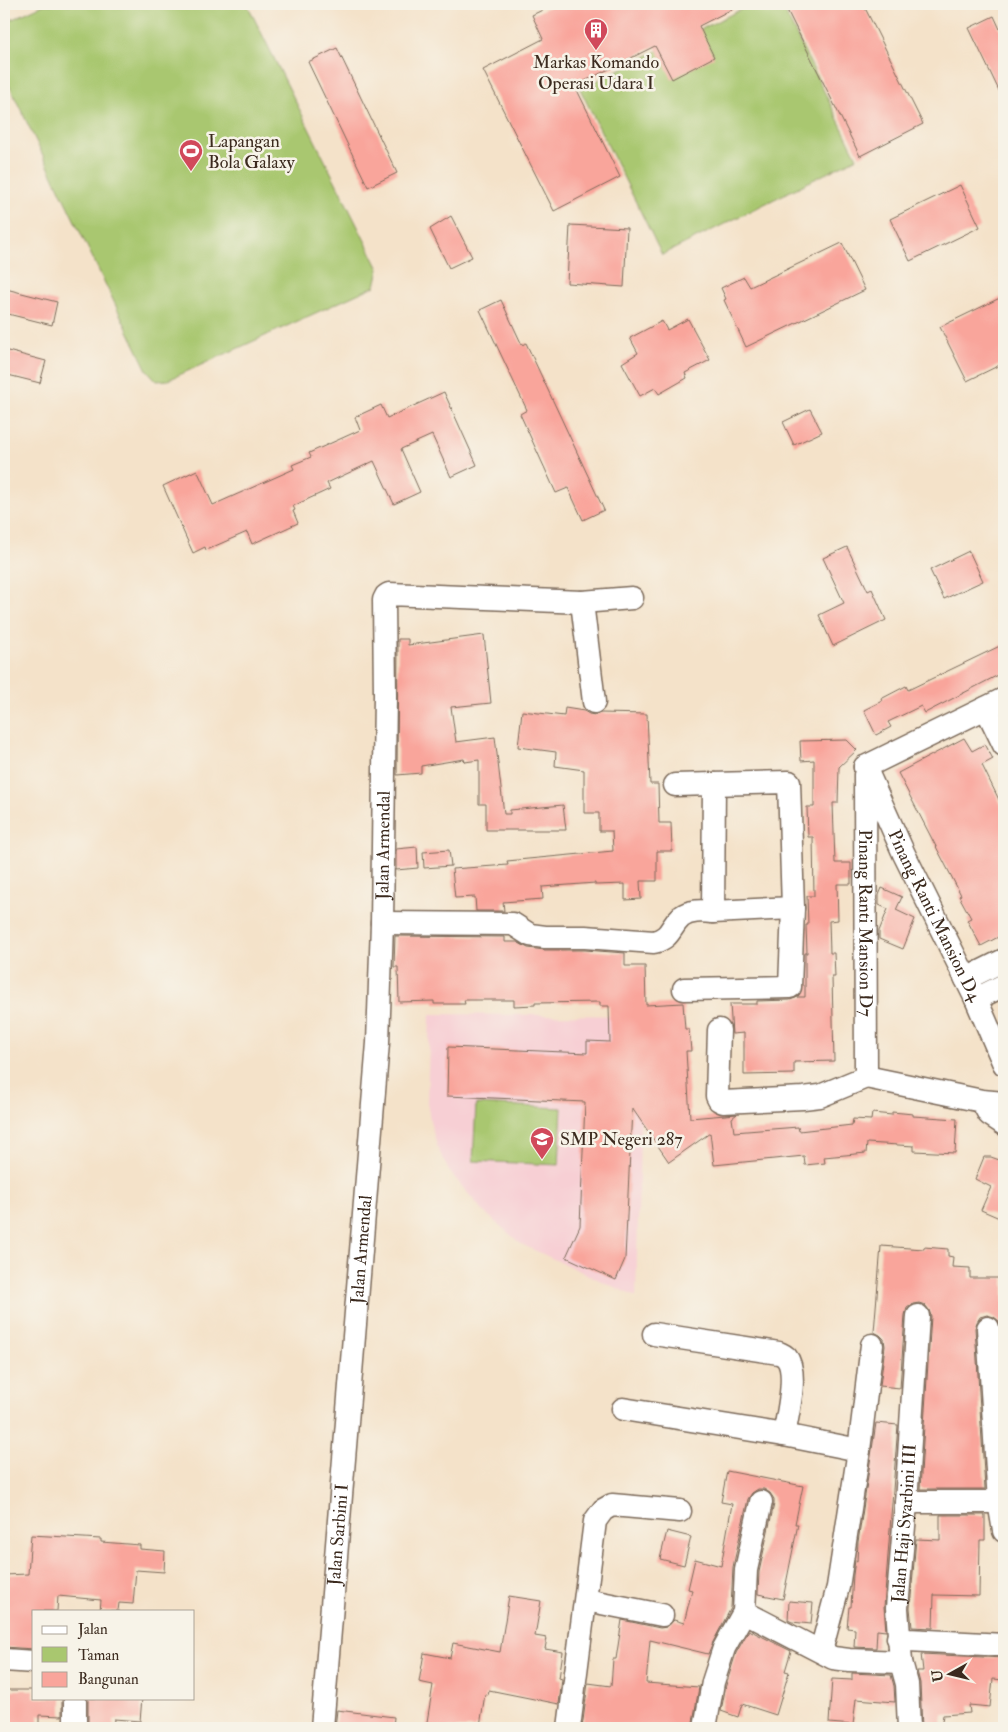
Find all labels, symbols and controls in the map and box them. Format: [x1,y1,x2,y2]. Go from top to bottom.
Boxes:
building icon: Markas Komando Operasi Udara I [583,17,609,51]
place label: Markas Komando Operasi Udara I [533,51,659,95]
place label: Lapangan Bola Galaxy [208,130,296,174]
sports icon: Lapangan Bola Galaxy [178,138,204,172]
street label: Jalan Armendal [371,790,396,901]
street label: Pinang Ranti Mansion D4 [883,826,987,1007]
street label: Pinang Ranti Mansion D7 [853,829,877,1017]
school or university icon: SMP Negeri 287 [529,1126,555,1160]
place label: SMP Negeri 287 [560,1128,683,1151]
street label: Jalan Armendal [346,1194,378,1306]
street label: Jalan Haji Syarbini III [886,1443,922,1605]
street label: Jalan Sarbini I [323,1483,354,1588]
legend [32,1610,195,1700]
text: Jalan [77,1620,108,1640]
text: Taman [78,1646,119,1665]
north arrow [926,1650,976,1700]
text: U [928,1668,947,1683]
text: Bangunan [78,1670,139,1689]

